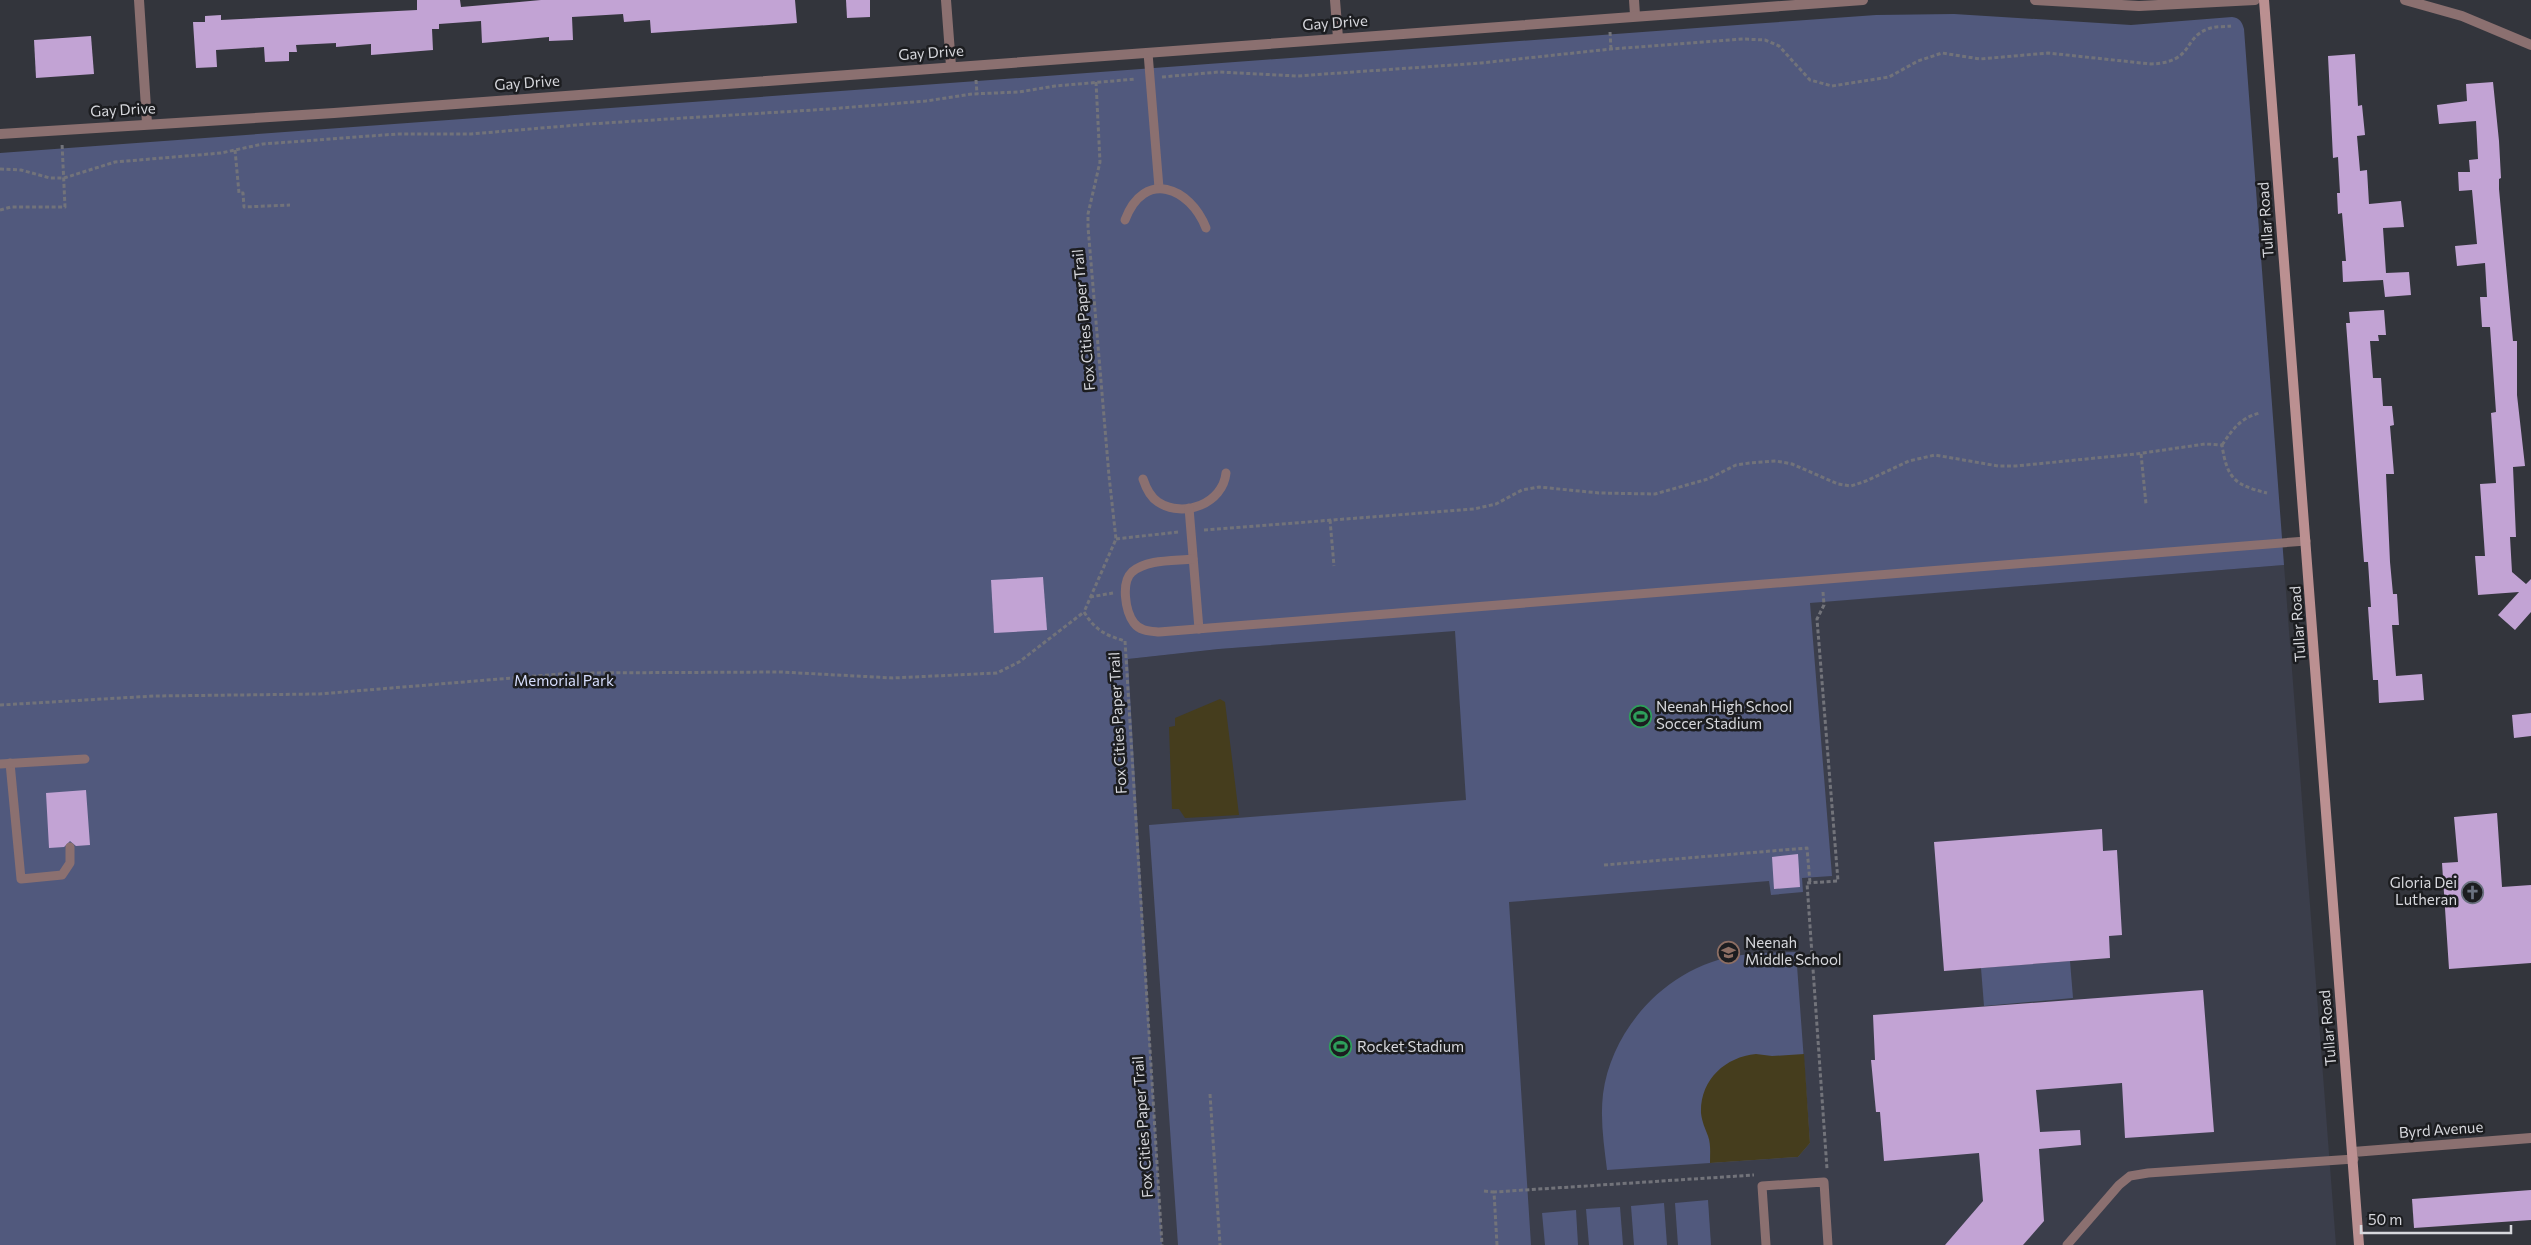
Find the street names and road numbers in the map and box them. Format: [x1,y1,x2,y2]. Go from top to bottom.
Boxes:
street label: Gay Drive [1302,11,1368,33]
street label: Gay Drive [898,41,964,63]
street label: Gay Drive [494,71,560,93]
street label: Gay Drive [90,98,156,120]
street label: Tullar Road [2253,181,2277,259]
street label: Fox Cities Paper Trail [1068,249,1098,392]
street label: Tullar Road [2285,585,2309,663]
street label: Fox Cities Paper Trail [1104,652,1130,794]
street label: Tullar Road [2315,989,2339,1067]
street label: Fox Cities Paper Trail [1128,1056,1156,1199]
street label: Byrd Avenue [2398,1117,2484,1141]

